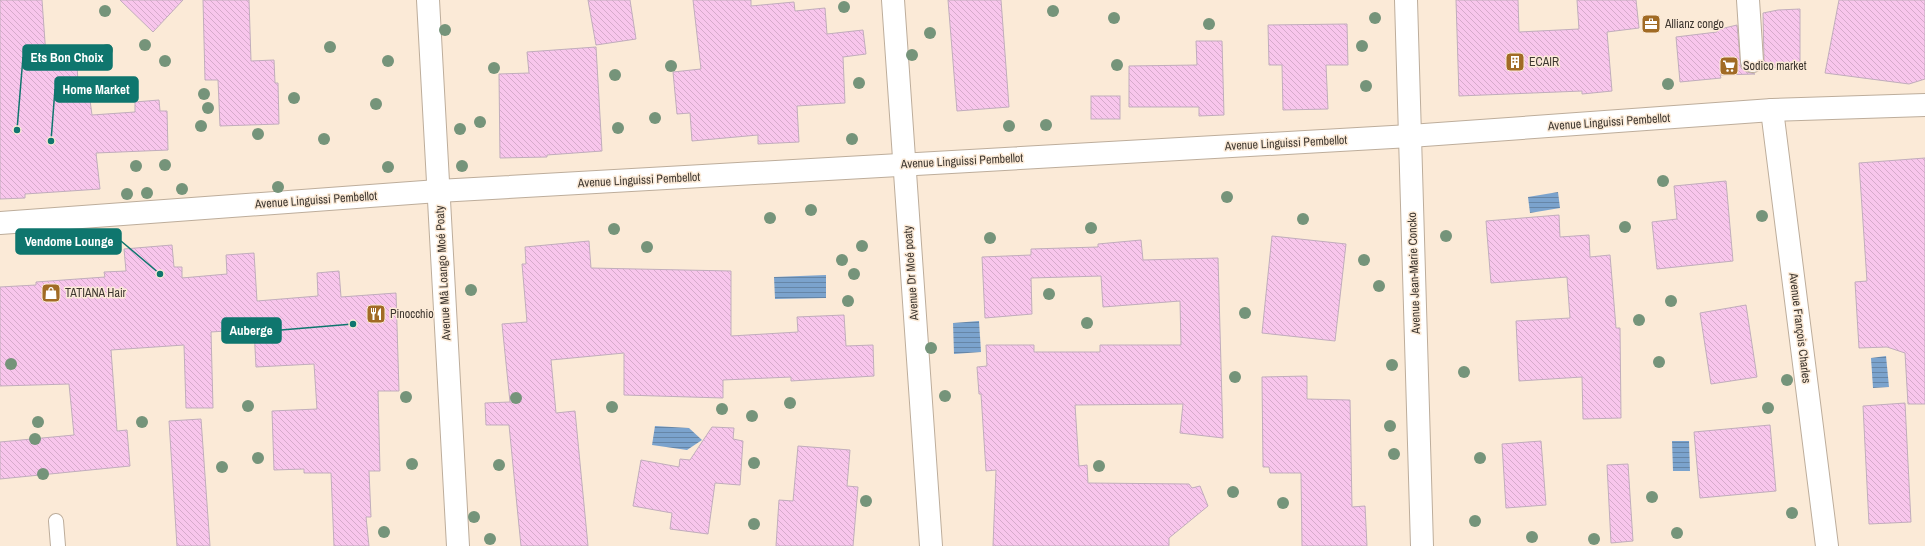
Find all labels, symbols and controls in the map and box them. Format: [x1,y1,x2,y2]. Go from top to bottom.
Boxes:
office icon: Allianz congo [1640,13,1662,35]
place label: Allianz congo [1664,16,1724,32]
callout: Ets Bon Choix [23,45,112,70]
text: Ets Bon Choix [31,49,103,66]
building icon: ECAIR [1504,51,1526,73]
place label: ECAIR [1529,54,1559,70]
supermarket icon: Sodico market [1718,55,1740,77]
place label: Sodico market [1743,58,1807,74]
callout: Home Market [55,77,138,102]
text: Home Market [63,81,130,98]
street label: Avenue Linguissi Pembellot [1546,110,1671,134]
street label: Avenue Linguissi Pembellot [1223,132,1348,154]
street label: Avenue Linguissi Pembellot [899,150,1024,172]
street label: Avenue Linguissi Pembellot [576,169,701,191]
street label: Avenue Linguissi Pembellot [253,188,378,212]
street label: Avenue Mâ Loango Moé Poaty [431,205,455,342]
street label: Avenue Jean-Marie Concko [1404,212,1424,335]
street label: Avenue Dr Moé poaty [900,225,922,322]
callout: Vendome Lounge [16,229,121,254]
text: Vendome Lounge [25,233,113,250]
street label: Avenue François Charles [1785,271,1815,384]
shop icon: TATIANA Hair [40,282,62,304]
place label: TATIANA Hair [65,285,127,301]
restaurant icon: Pinocchio [365,303,387,325]
place label: Pinocchio [390,306,434,322]
callout: Auberge [222,318,281,343]
text: Auberge [229,322,273,339]

